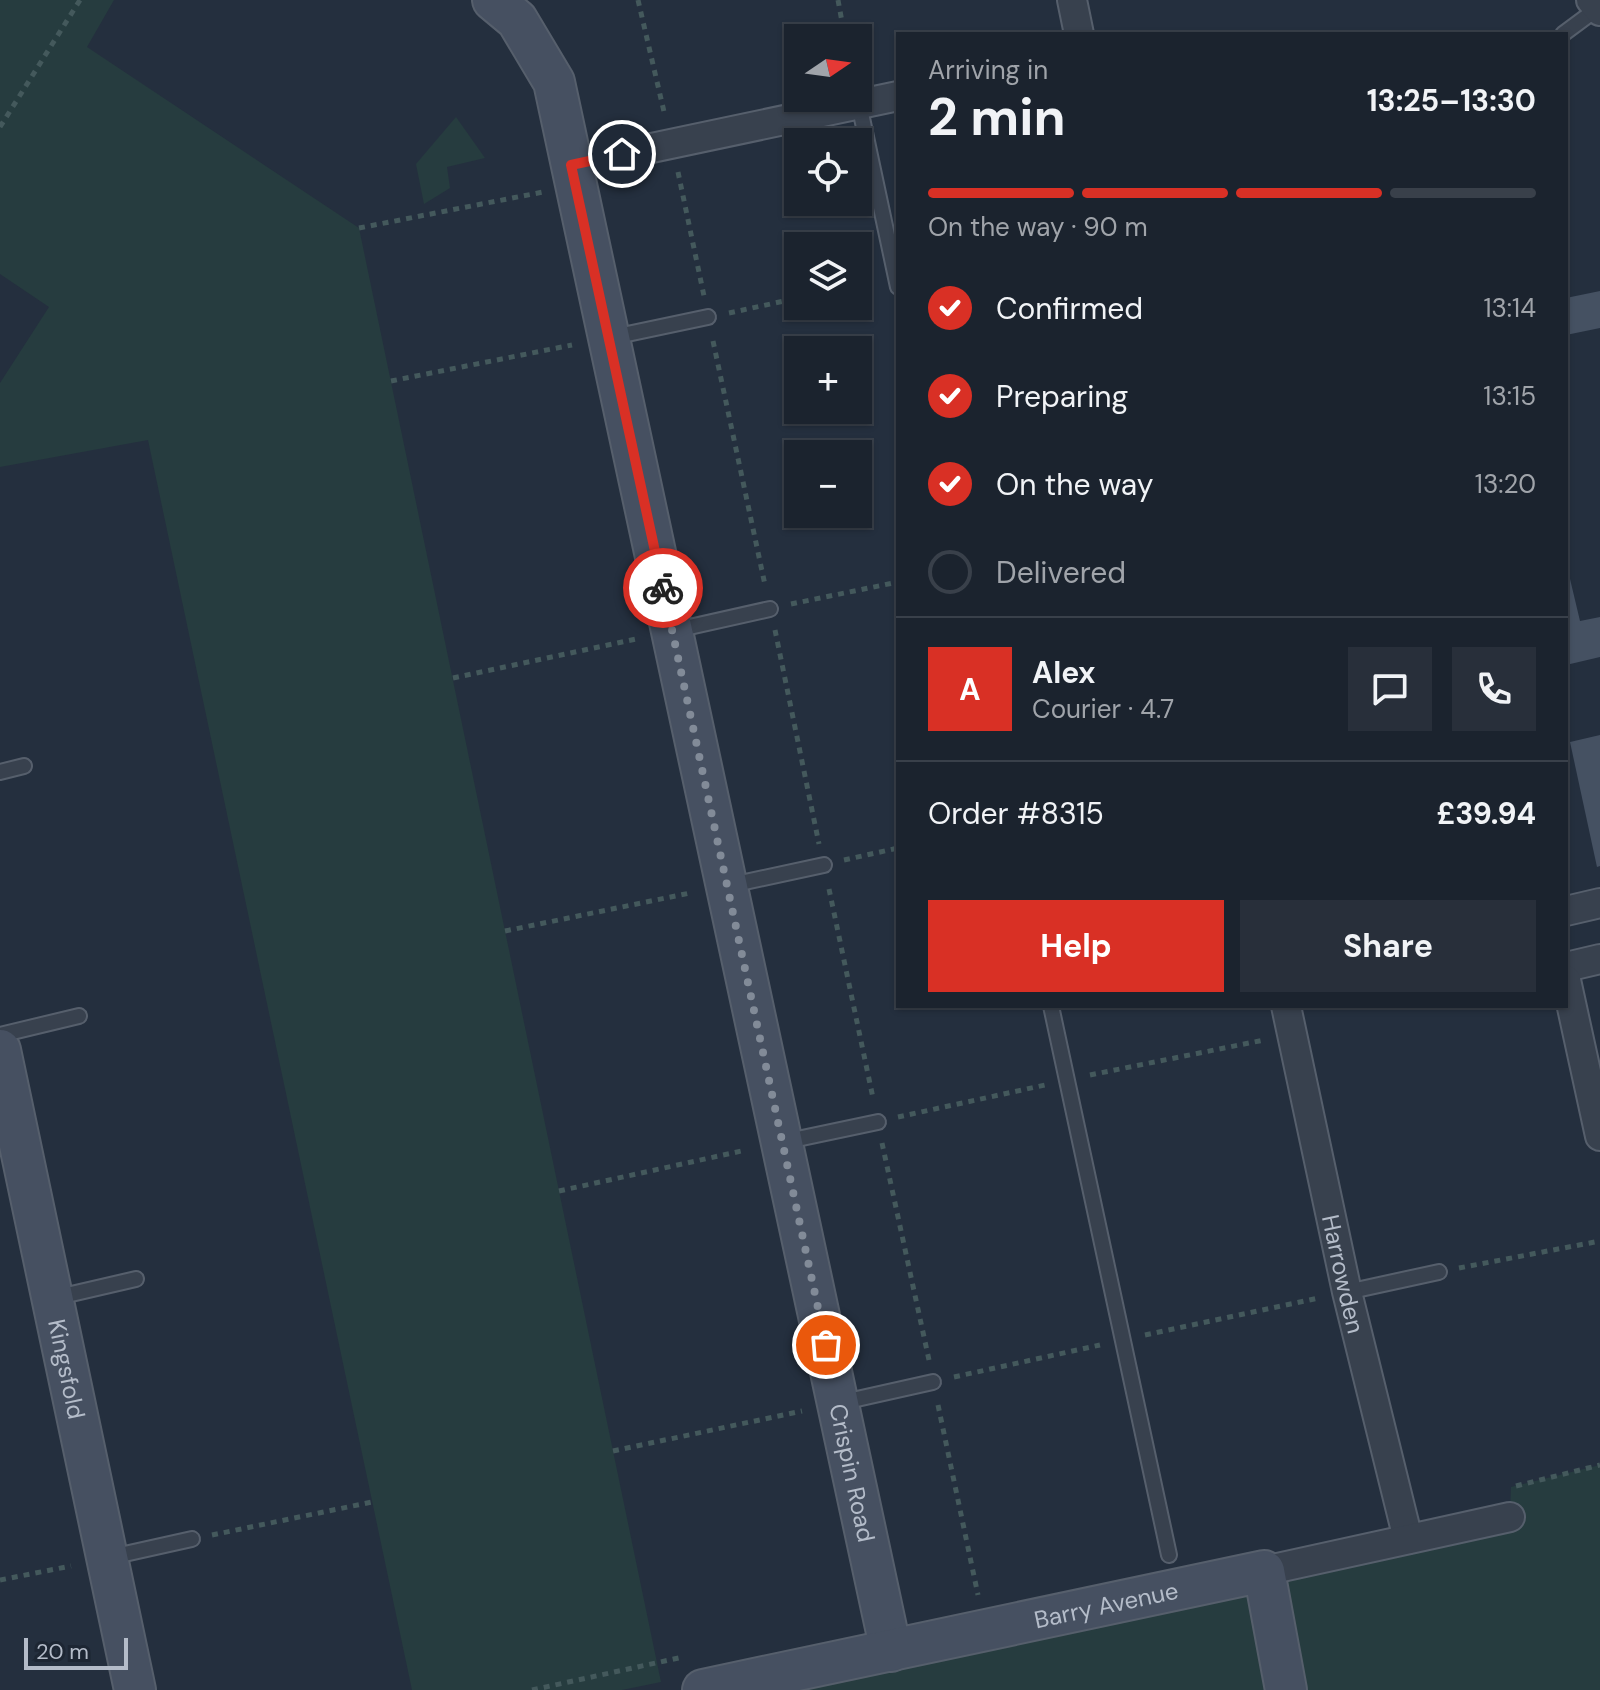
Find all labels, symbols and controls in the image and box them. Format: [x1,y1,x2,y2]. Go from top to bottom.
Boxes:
north arrow [784,24,872,112]
map controls [784,24,872,528]
text: Arriving in [928,53,1048,87]
text: 13:25–13:30 [1367,81,1536,120]
text: 2 min [928,83,1066,151]
pin [588,120,656,188]
button: locate [784,128,872,216]
icon: home [600,132,644,176]
text: On the way · 90 m [928,210,1148,244]
button: layers [784,232,872,320]
icon: check [928,286,972,330]
text: Confirmed [996,289,1143,328]
text: 13:14 [1483,291,1536,325]
button: + [784,336,872,424]
icon: check [928,374,972,418]
text: Preparing [996,377,1128,416]
text: 13:15 [1483,379,1536,413]
button: − [784,440,872,528]
icon: check [928,462,972,506]
text: On the way [996,465,1153,504]
text: 13:20 [1475,467,1536,501]
courier [623,548,703,628]
text: Delivered [996,553,1126,592]
icon: bike [641,566,685,610]
button: chat [1348,647,1432,731]
button: phone [1452,647,1536,731]
text: Alex [1032,653,1095,692]
text: A [959,670,981,709]
text: Courier · 4.7 [1032,692,1174,726]
text: Order #8315 [928,794,1104,833]
text: £39.94 [1436,794,1536,833]
button: Help [928,900,1224,992]
button: Share [1240,900,1536,992]
street label: Harrowden [1315,1212,1372,1336]
pin [792,1311,860,1379]
street label: Kingsfold [42,1316,93,1422]
icon: bag [804,1323,848,1367]
street label: Crispin Road [823,1401,883,1545]
street label: Barry Avenue [1031,1574,1181,1635]
scale bar [24,1634,128,1670]
text: 20 m [36,1637,89,1666]

